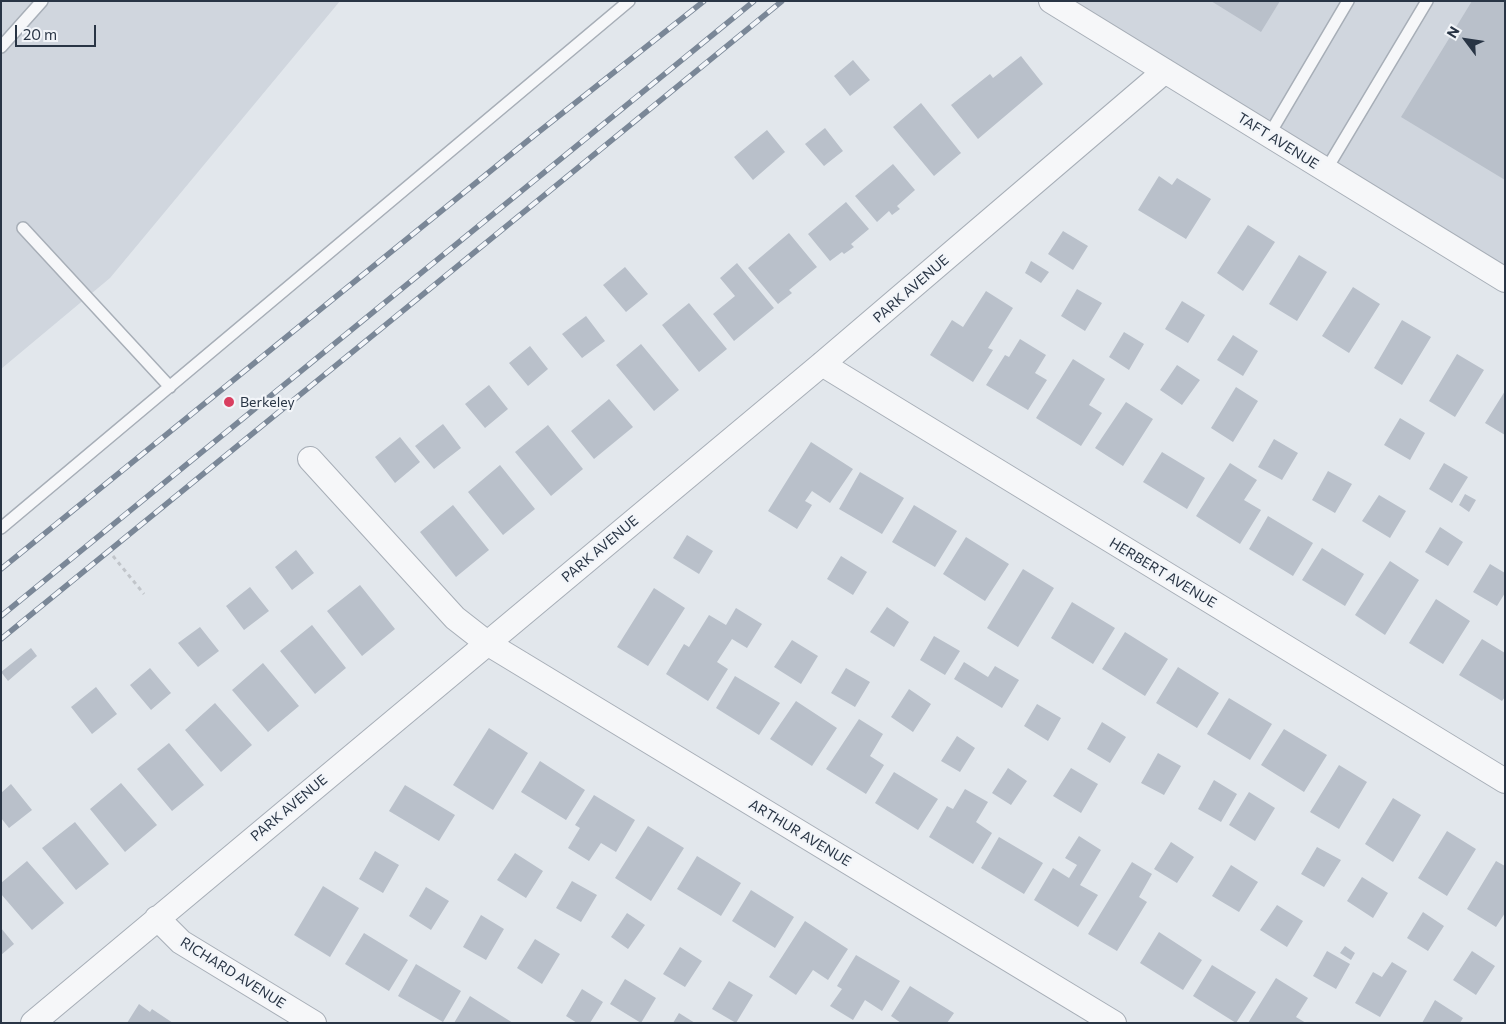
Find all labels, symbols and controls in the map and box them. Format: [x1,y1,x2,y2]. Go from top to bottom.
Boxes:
scale bar [18,15,99,47]
north arrow [1441,15,1491,65]
text: N [1443,23,1463,41]
text: 20 m [23,25,57,43]
street label: TAFT AVENUE [1234,109,1322,173]
street label: PARK AVENUE [870,252,952,326]
place label: Berkeley [240,394,295,410]
marker: Berkeley [222,395,236,409]
street label: PARK AVENUE [558,512,642,586]
street label: HERBERT AVENUE [1106,534,1220,612]
street label: PARK AVENUE [247,771,331,845]
street label: ARTHUR AVENUE [746,796,854,870]
street label: RICHARD AVENUE [177,934,289,1012]

